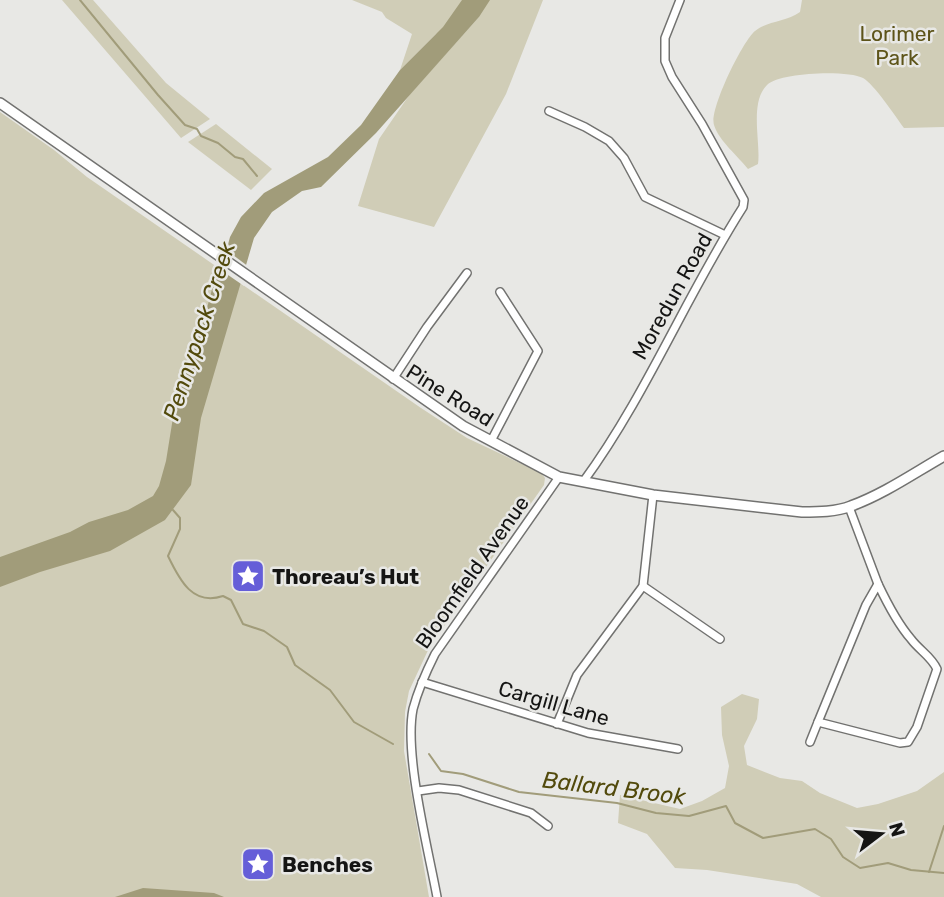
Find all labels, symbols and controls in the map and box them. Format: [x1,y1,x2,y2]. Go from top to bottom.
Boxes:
park label: Lorimer Park [859,21,935,70]
street label: Moredun Road [627,228,717,364]
water label: Pennypack Creek [157,237,241,424]
street label: Pine Road [402,358,498,432]
street label: Bloomfield Avenue [410,491,534,653]
place icon: Thoreau’s Hut [229,557,267,595]
place label: Thoreau’s Hut [272,564,419,589]
street label: Cargill Lane [496,675,612,731]
water label: Ballard Brook [541,765,688,811]
north arrow [846,799,916,869]
text: N [884,820,910,839]
place icon: Benches [239,845,277,883]
place label: Benches [282,852,373,877]

